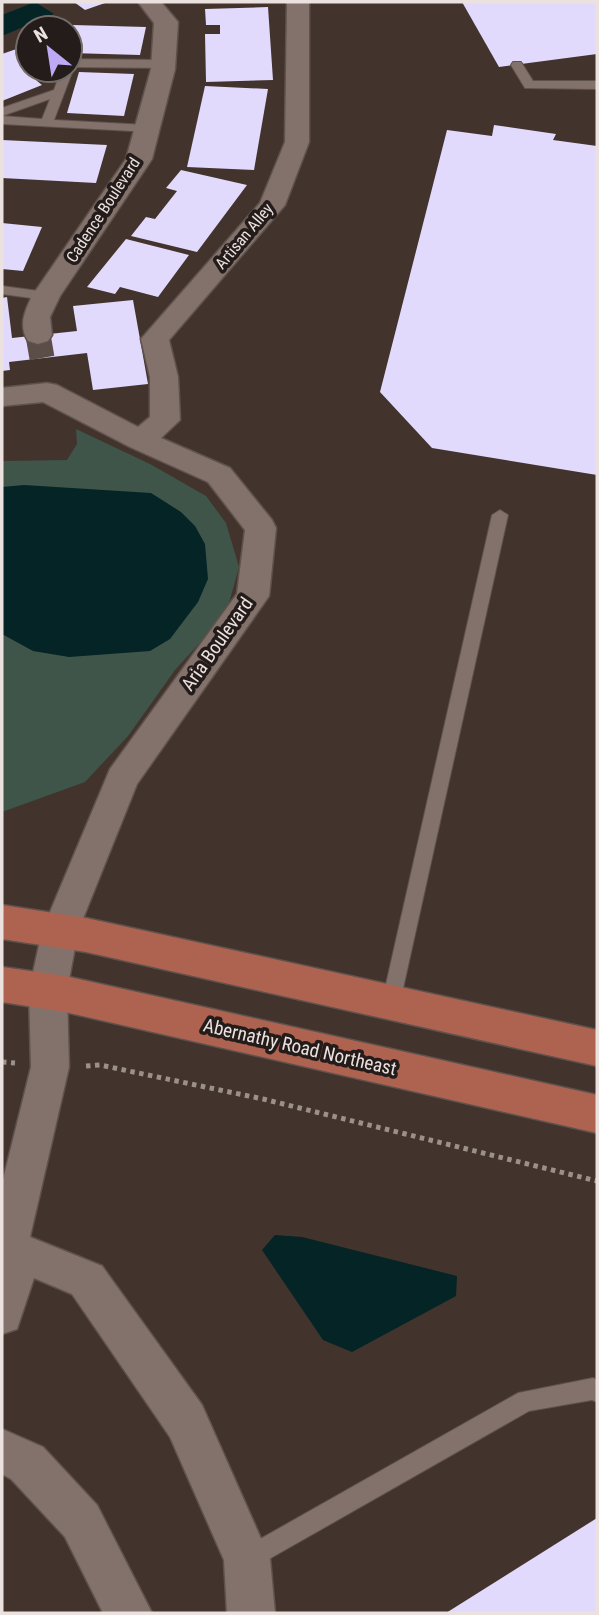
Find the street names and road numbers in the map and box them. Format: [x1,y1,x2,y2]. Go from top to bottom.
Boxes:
street label: Cadence Boulevard [62,154,144,266]
street label: Artisan Alley [211,199,277,273]
street label: Aria Boulevard [176,593,258,695]
street label: Abernathy Road Northeast [201,1014,399,1080]

